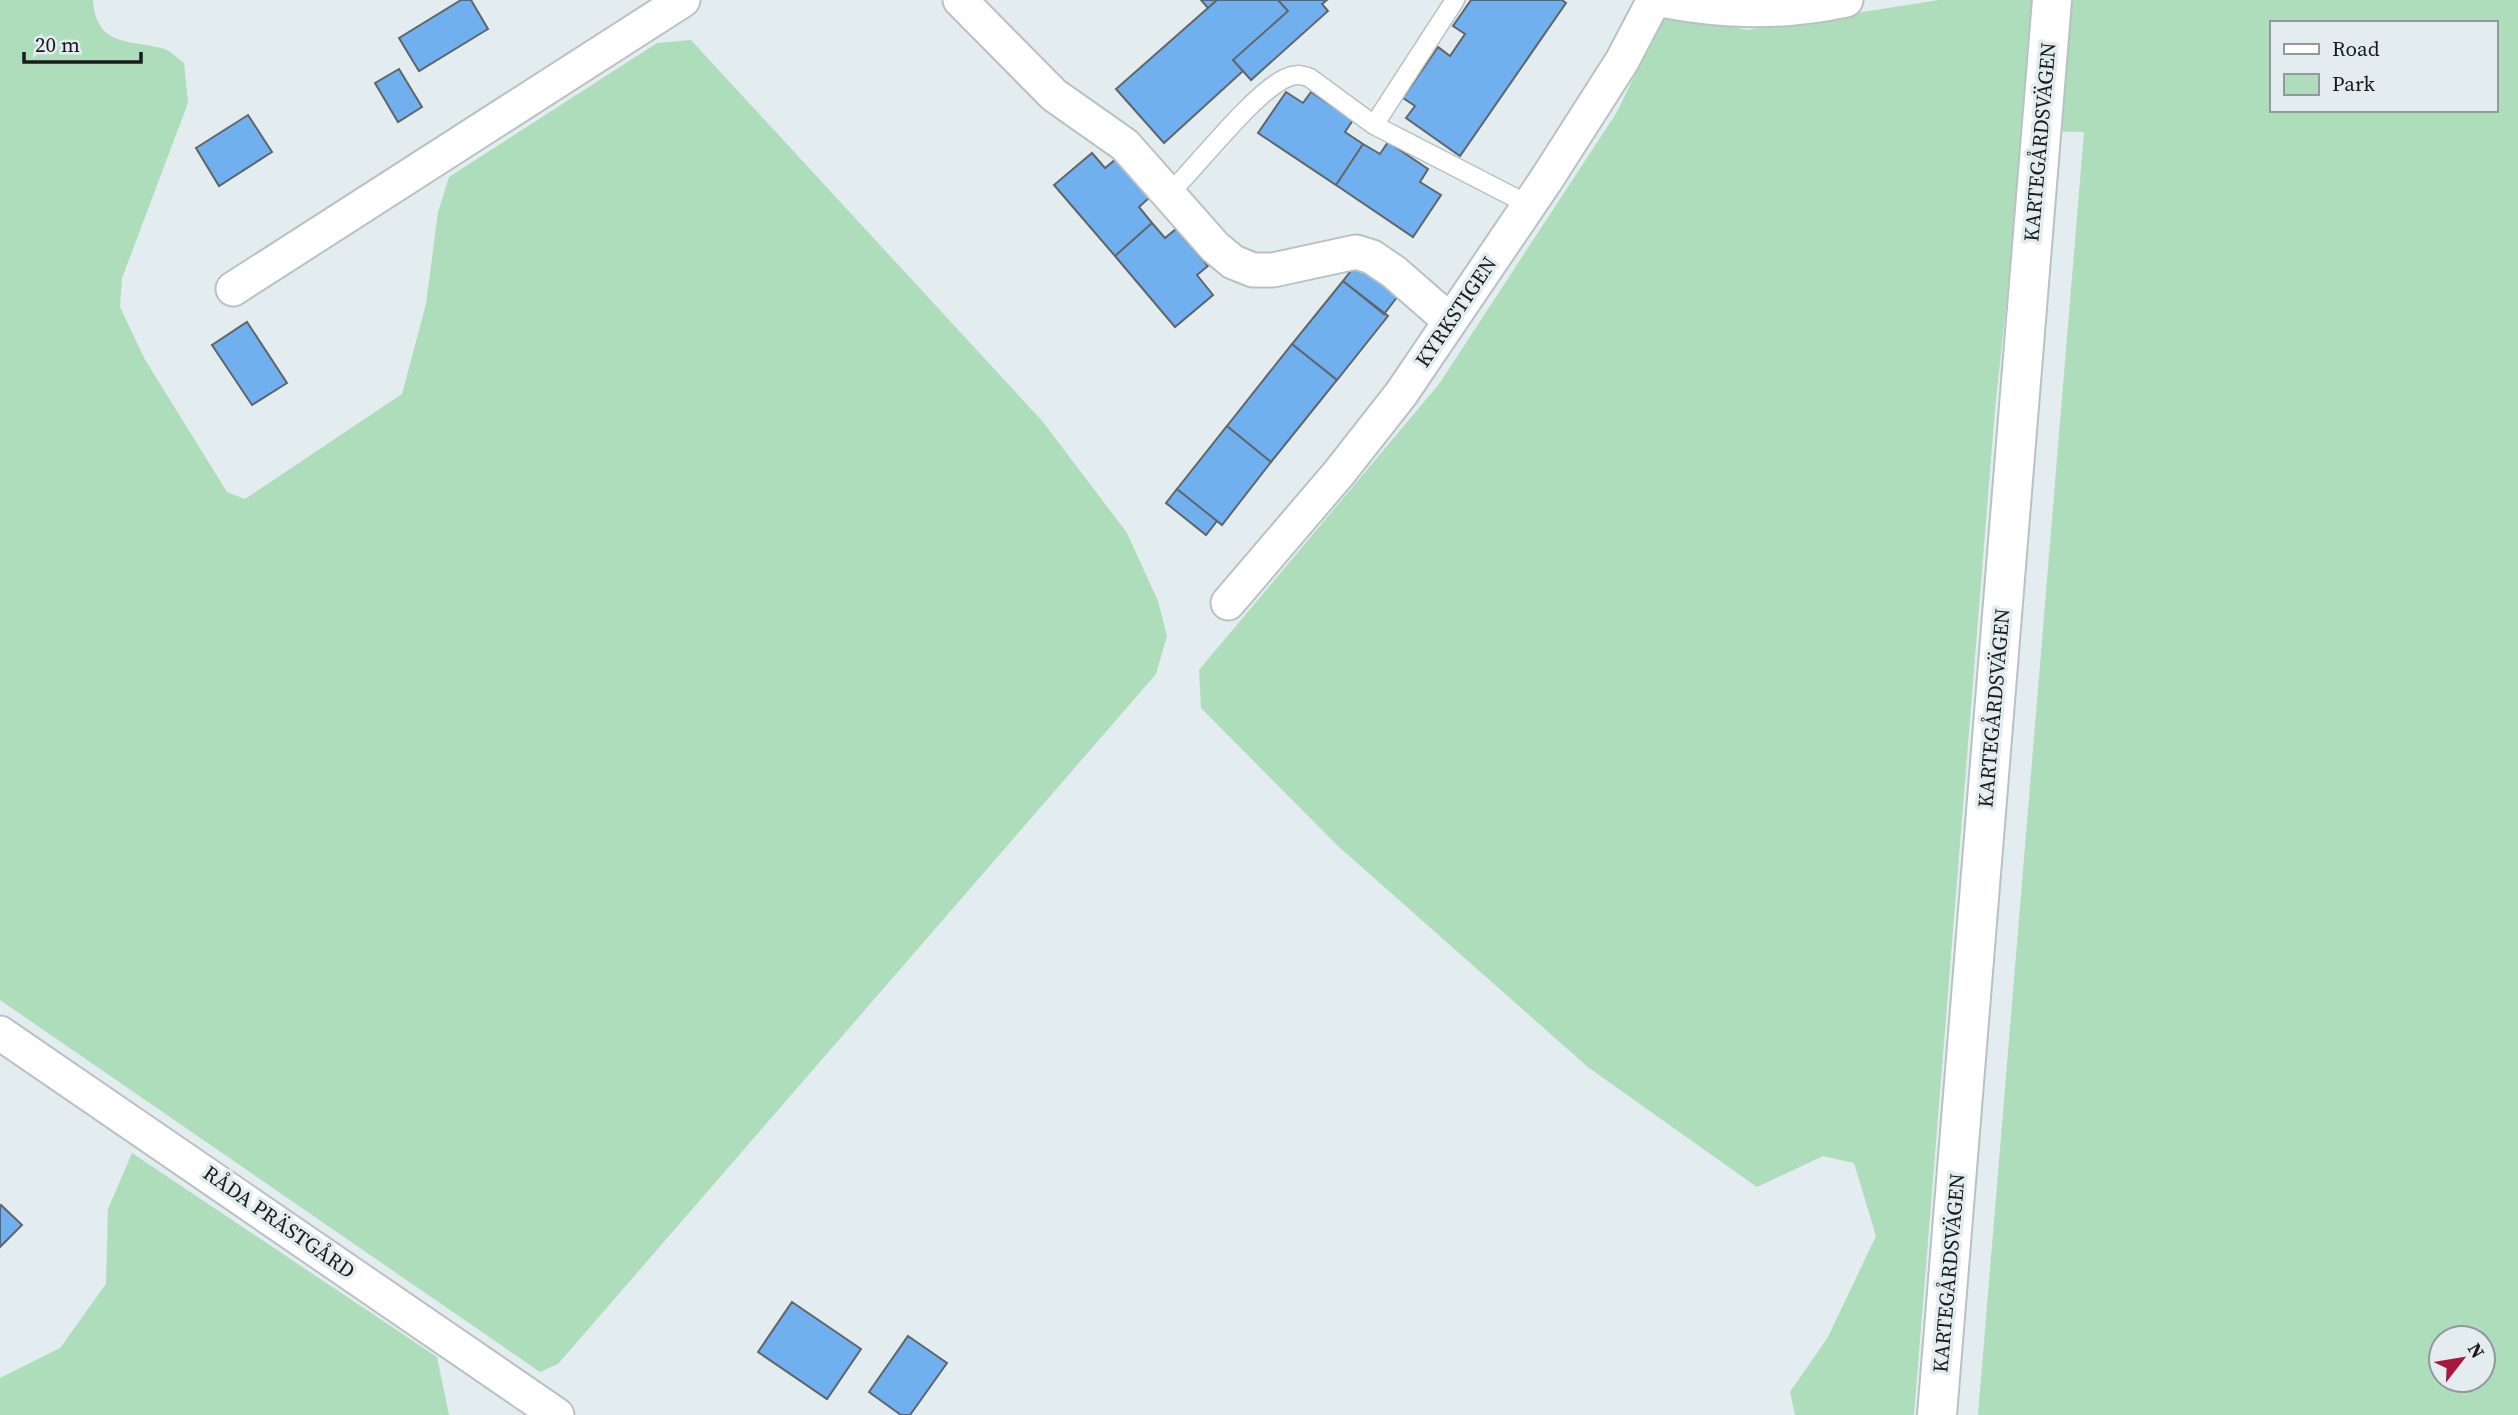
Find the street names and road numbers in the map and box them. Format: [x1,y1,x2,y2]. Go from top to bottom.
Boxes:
street label: KARTEGÅRDSVÄGEN [2016,41,2063,243]
street label: KYRKSTIGEN [1408,251,1503,373]
street label: KARTEGÅRDSVÄGEN [1970,607,2017,809]
street label: RÅDA PRÄSTGÅRD [197,1158,361,1285]
street label: KARTEGÅRDSVÄGEN [1925,1172,1972,1374]

